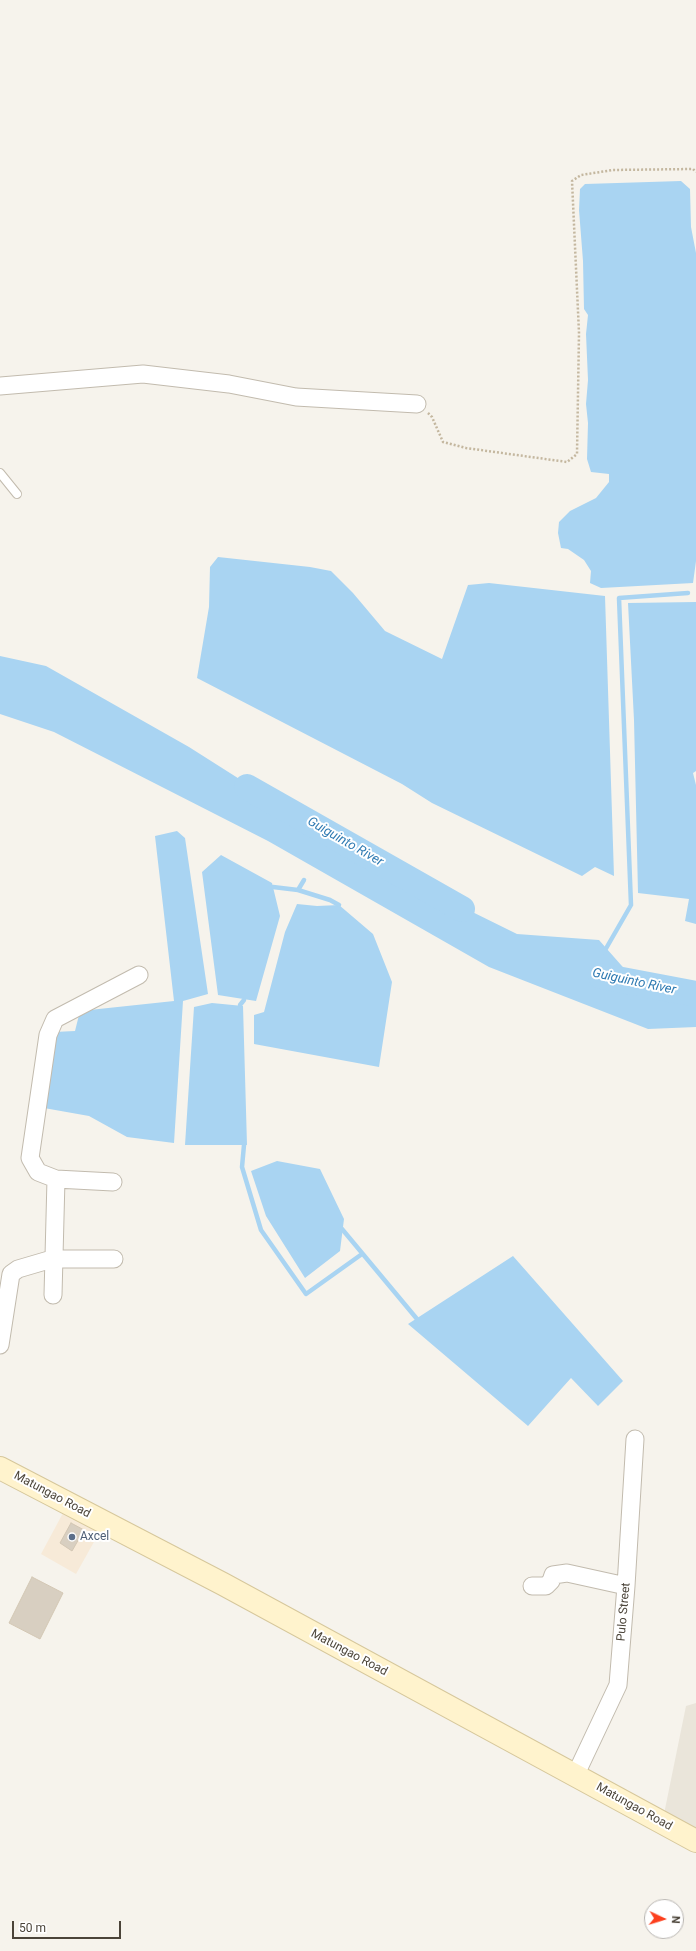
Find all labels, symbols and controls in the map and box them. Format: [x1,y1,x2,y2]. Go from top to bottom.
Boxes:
water label: Guiguinto River [304,814,386,870]
water label: Guiguinto River [591,966,677,998]
street label: Matungao Road [11,1469,93,1521]
place label: Axcel [80,1530,109,1544]
marker: Axcel [67,1532,77,1542]
street label: Pulo Street [614,1582,634,1642]
street label: Matungao Road [308,1627,390,1679]
street label: Matungao Road [593,1780,675,1834]
north arrow [644,1899,684,1939]
scale bar [14,1913,123,1939]
text: N [669,1915,682,1924]
text: 50 m [19,1921,46,1935]

